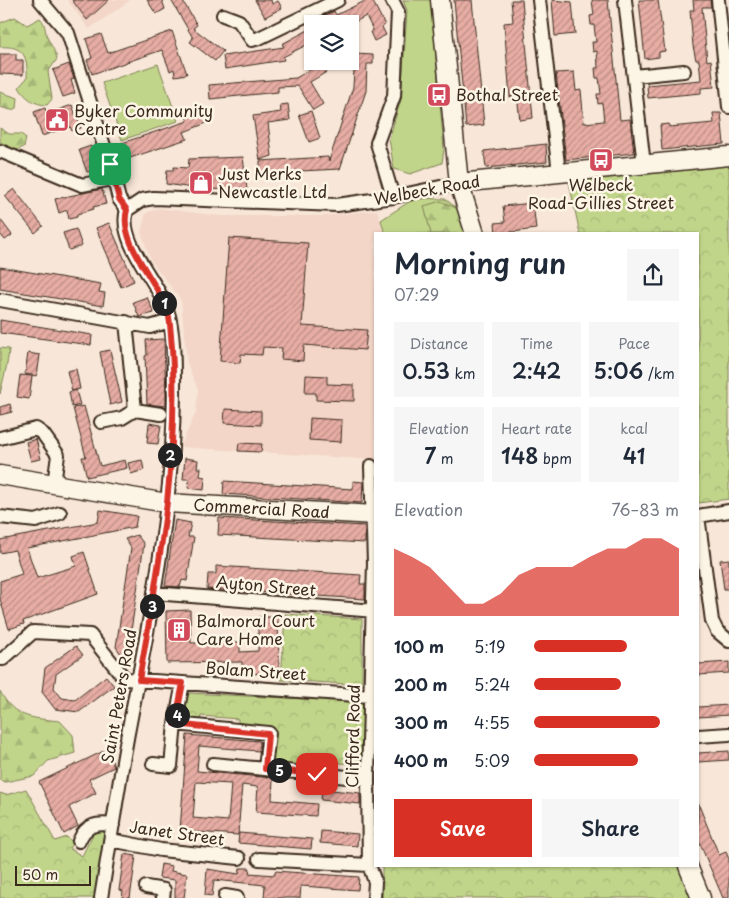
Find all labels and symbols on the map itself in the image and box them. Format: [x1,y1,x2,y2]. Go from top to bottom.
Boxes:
bus stop icon: Bothal Street [426,82,452,108]
place label: Bothal Street [456,82,559,106]
place label: Byker Community Centre [74,98,213,140]
public building icon: Byker Community Centre [44,107,70,133]
pin [89,143,131,185]
bus stop icon: Welbeck Road-Gillies Street [588,147,614,173]
place label: Just Merks Newcastle Ltd [218,161,327,203]
street label: Welbeck Road [372,168,482,210]
shop icon: Just Merks Newcastle Ltd [188,170,214,196]
place label: Welbeck Road-Gillies Street [528,172,675,214]
pin: 1 [152,290,176,316]
pin: 2 [158,442,182,468]
street label: Commercial Road [193,492,331,523]
street label: Ayton Street [215,569,318,601]
pin: 3 [140,594,164,618]
place label: Balmoral Court Care Home [196,608,316,650]
building icon: Balmoral Court Care Home [166,617,192,643]
street label: Saint Peters Road [94,627,142,765]
street label: Bolam Street [205,655,308,686]
street label: Clifford Road [339,684,365,788]
pin: 4 [164,702,190,728]
pin [296,753,338,795]
pin: 5 [266,758,292,782]
street label: Janet Street [128,813,227,851]
scale bar [15,863,91,886]

